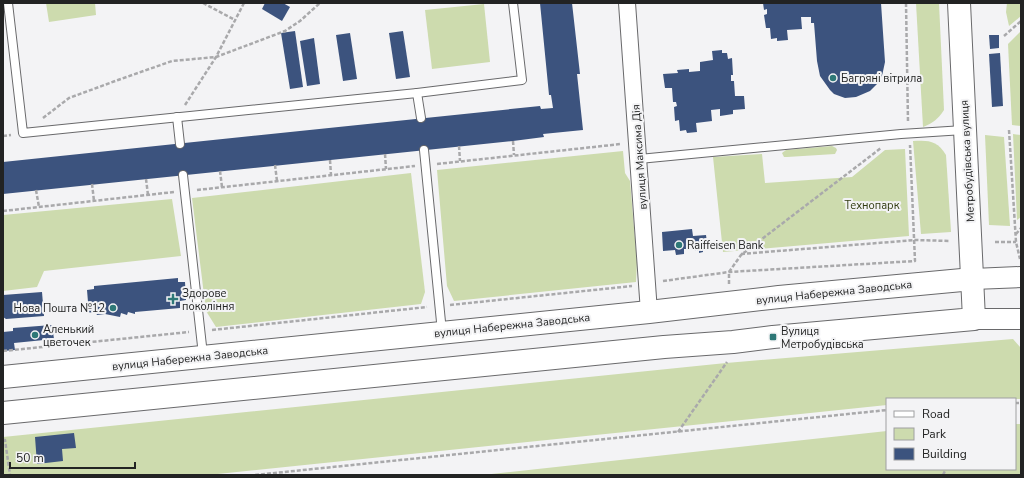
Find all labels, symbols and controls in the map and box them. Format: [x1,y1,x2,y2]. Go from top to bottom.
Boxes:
place label: Багряні вітрила [841,71,922,86]
marker: Багряні вітрила [828,73,838,83]
street label: Метробудівська вулиця [957,99,978,222]
street label: вулиця Максима Дія [628,104,651,210]
park label: Технопарк [845,198,900,213]
place label: Raiffeisen Bank [687,238,764,253]
marker: Raiffeisen Bank [674,240,684,250]
street label: вулиця Набережна Заводська [755,277,913,308]
place label: Здорове покоління [182,286,234,314]
marker: Здорове покоління [167,293,179,305]
place label: Нова Пошта №12 [14,301,105,316]
marker: Нова Пошта №12 [108,303,118,313]
street label: вулиця Набережна Заводська [433,310,591,341]
place label: Аленький цветочек [43,322,94,350]
place label: Вулиця Метробудівська [781,324,864,352]
marker: Аленький цветочек [30,330,40,340]
marker: Вулиця Метробудівська [768,332,778,342]
street label: вулиця Набережна Заводська [111,343,269,374]
legend [886,398,1016,470]
text: Road [922,406,950,422]
text: Park [922,426,947,442]
scale bar [10,444,135,470]
text: Building [922,446,967,462]
text: 50 m [16,450,44,466]

